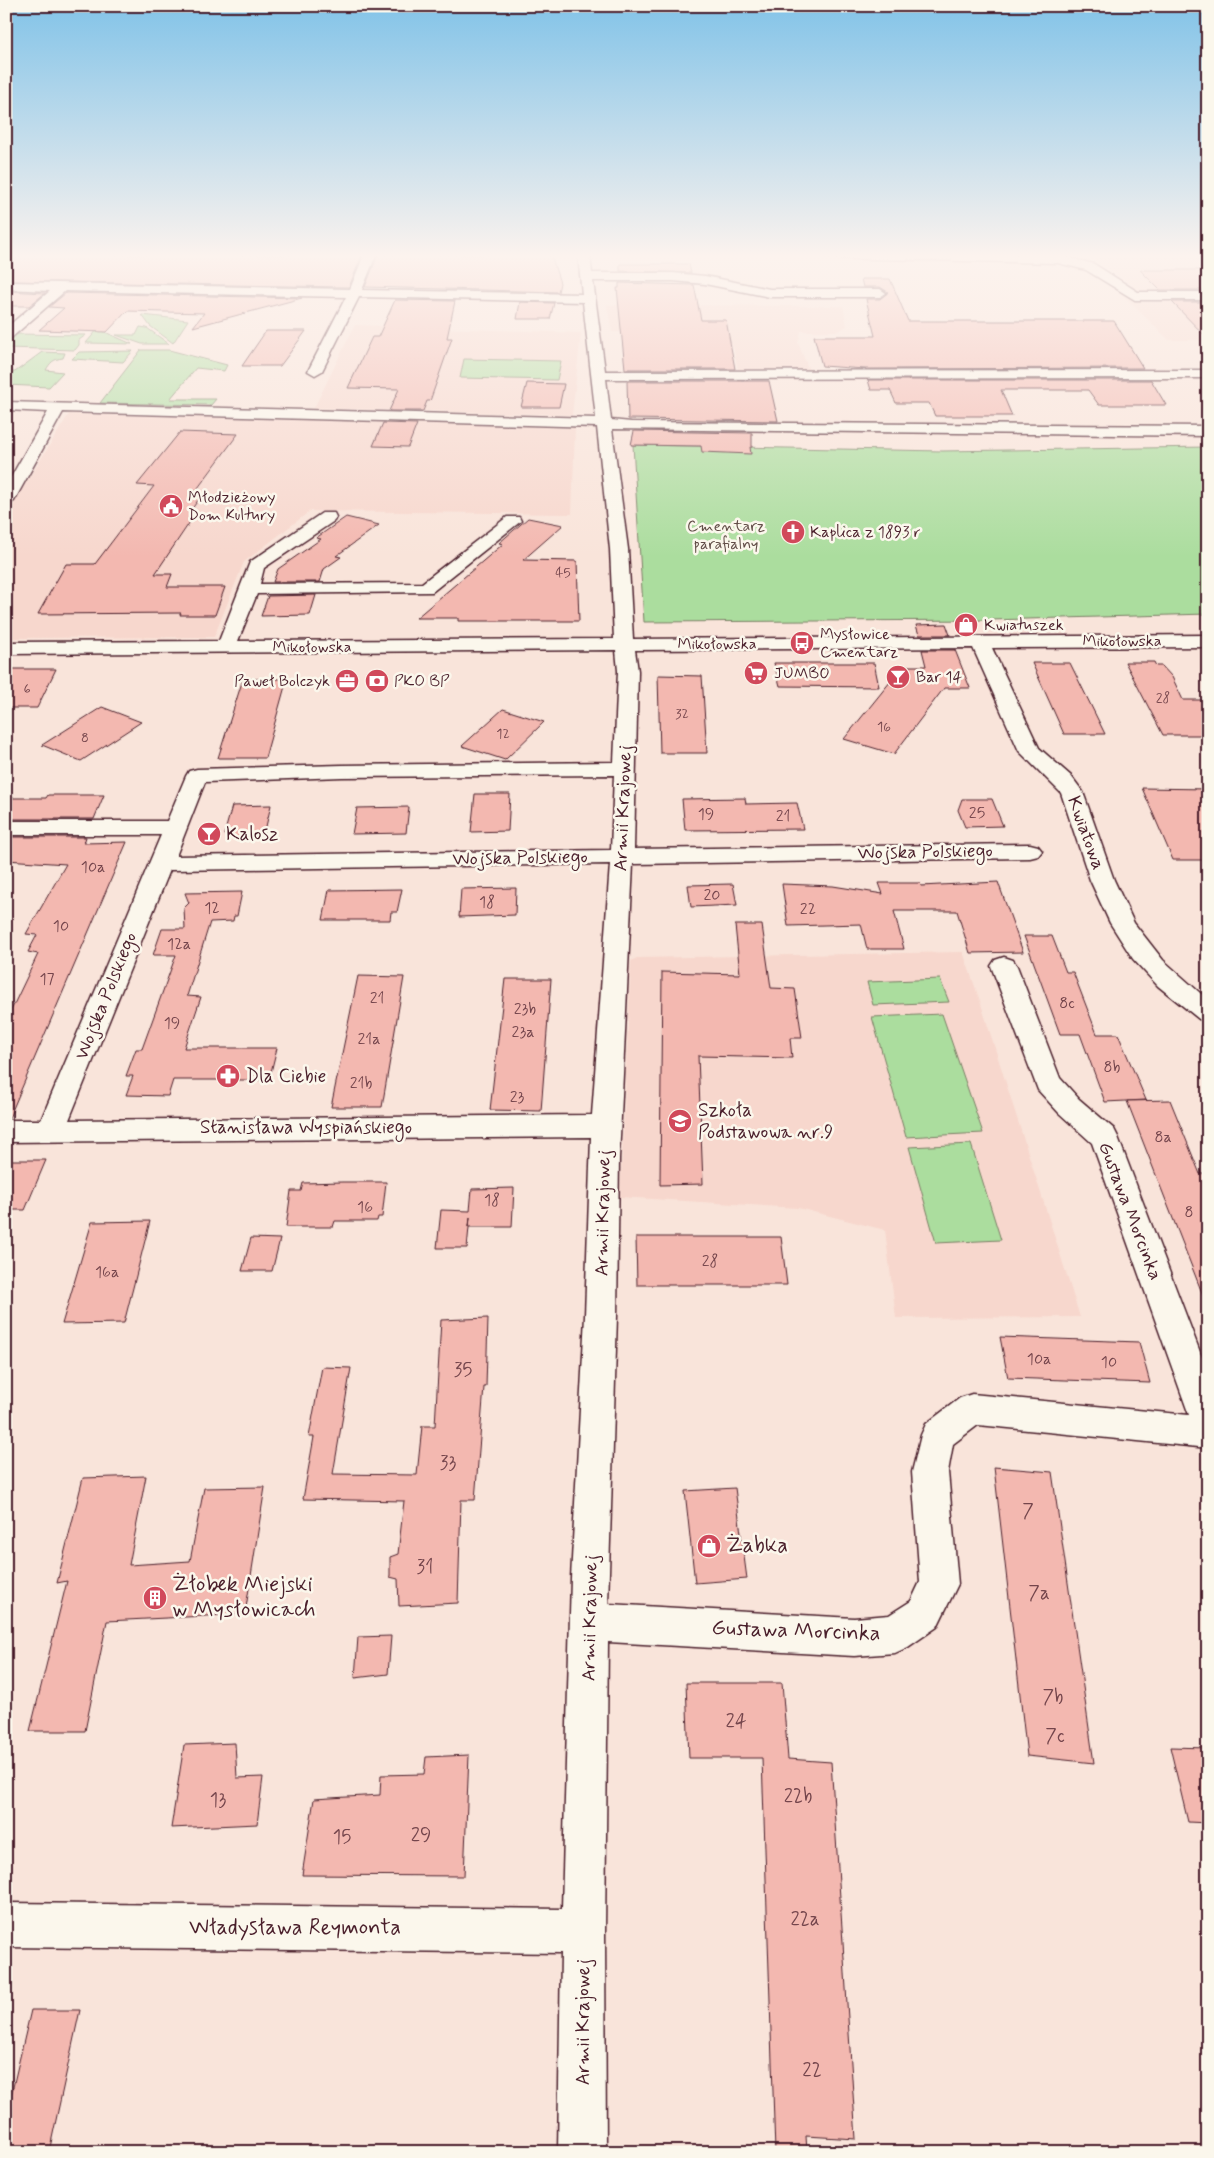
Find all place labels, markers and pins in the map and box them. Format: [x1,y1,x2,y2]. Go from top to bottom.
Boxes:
place label: Młodzieżowy Dom Kultury [188,487,276,526]
public building icon: Młodzieżowy Dom Kultury [158,493,184,519]
church icon: Kaplica z 1893 r [780,519,806,545]
place label: Kaplica z 1893 r [810,522,921,543]
shop icon: Kwiatuszek [953,612,979,638]
place label: Kwiatuszek [984,615,1064,636]
place label: Mysłowice Cmentarz [820,624,898,663]
bus stop icon: Mysłowice Cmentarz [789,630,815,656]
supermarket icon: JUMBO [743,660,769,686]
place label: JUMBO [774,663,830,684]
bar icon: Bar 14 [885,664,911,690]
place label: Bar 14 [916,667,962,688]
office icon: Paweł Bolczyk [334,668,360,694]
bank icon: PKO BP [364,668,390,694]
place label: Paweł Bolczyk [234,671,330,692]
place label: PKO BP [394,671,450,692]
bar icon: Kalosz [196,821,222,847]
place label: Kalosz [226,822,278,847]
pharmacy icon: Dla Ciebie [215,1063,241,1089]
place label: Dla Ciebie [246,1064,326,1089]
place label: Szkoła Podstawowa nr.9 [698,1098,833,1145]
school or university icon: Szkoła Podstawowa nr.9 [667,1108,693,1134]
place label: Żabka [726,1532,788,1560]
shop icon: Żabka [696,1533,722,1559]
place label: Żłobek Miejski w Mysłowicach [172,1571,316,1624]
building icon: Żłobek Miejski w Mysłowicach [142,1585,168,1611]

